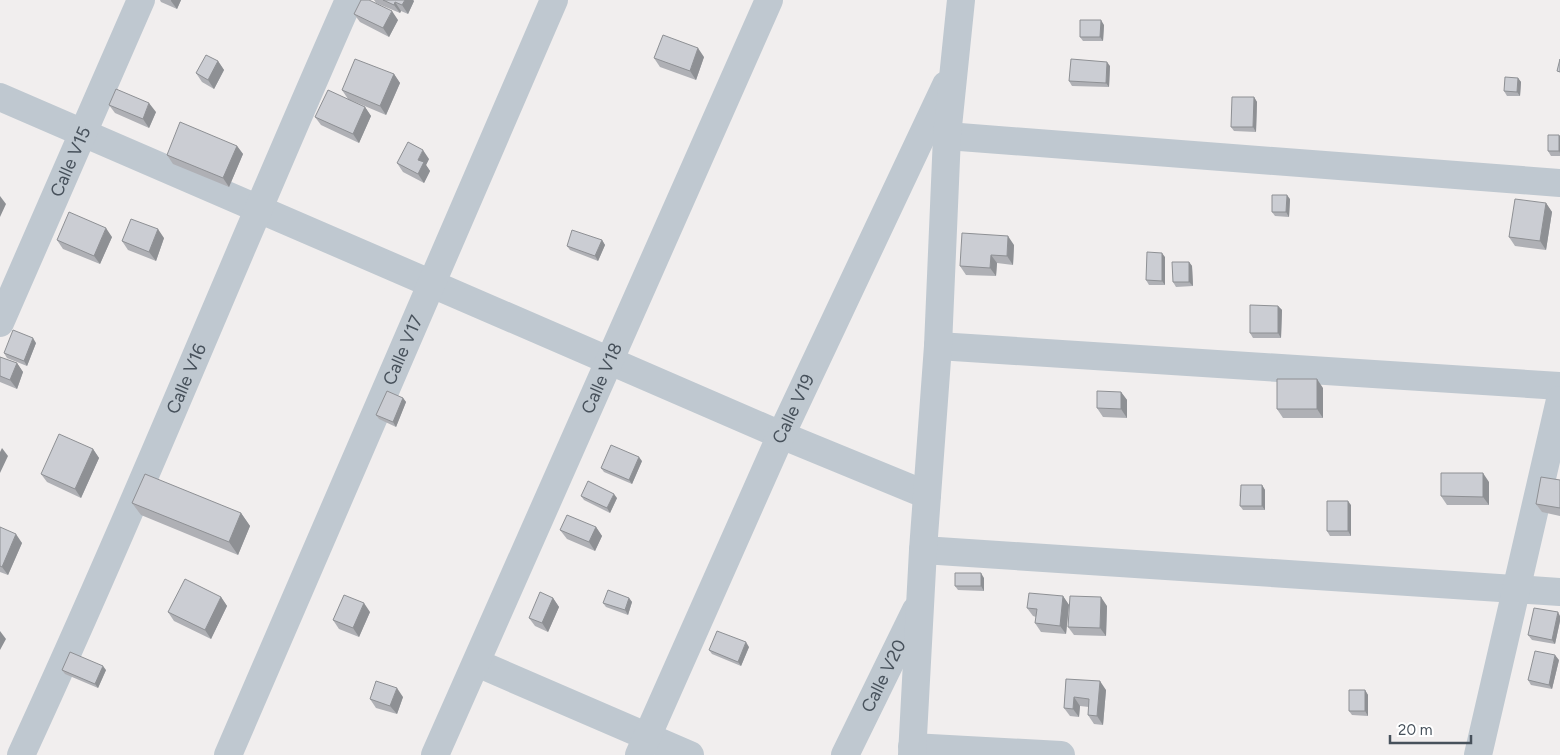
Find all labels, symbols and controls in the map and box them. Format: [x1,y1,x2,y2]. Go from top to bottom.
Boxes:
street label: Calle V15 [45,123,95,200]
street label: Calle V17 [378,312,428,388]
street label: Calle V18 [576,339,627,417]
street label: Calle V16 [162,340,211,417]
street label: Calle V19 [768,370,819,447]
street label: Calle V20 [857,636,911,716]
scale bar [1390,712,1471,744]
text: 20 m [1398,721,1432,739]

